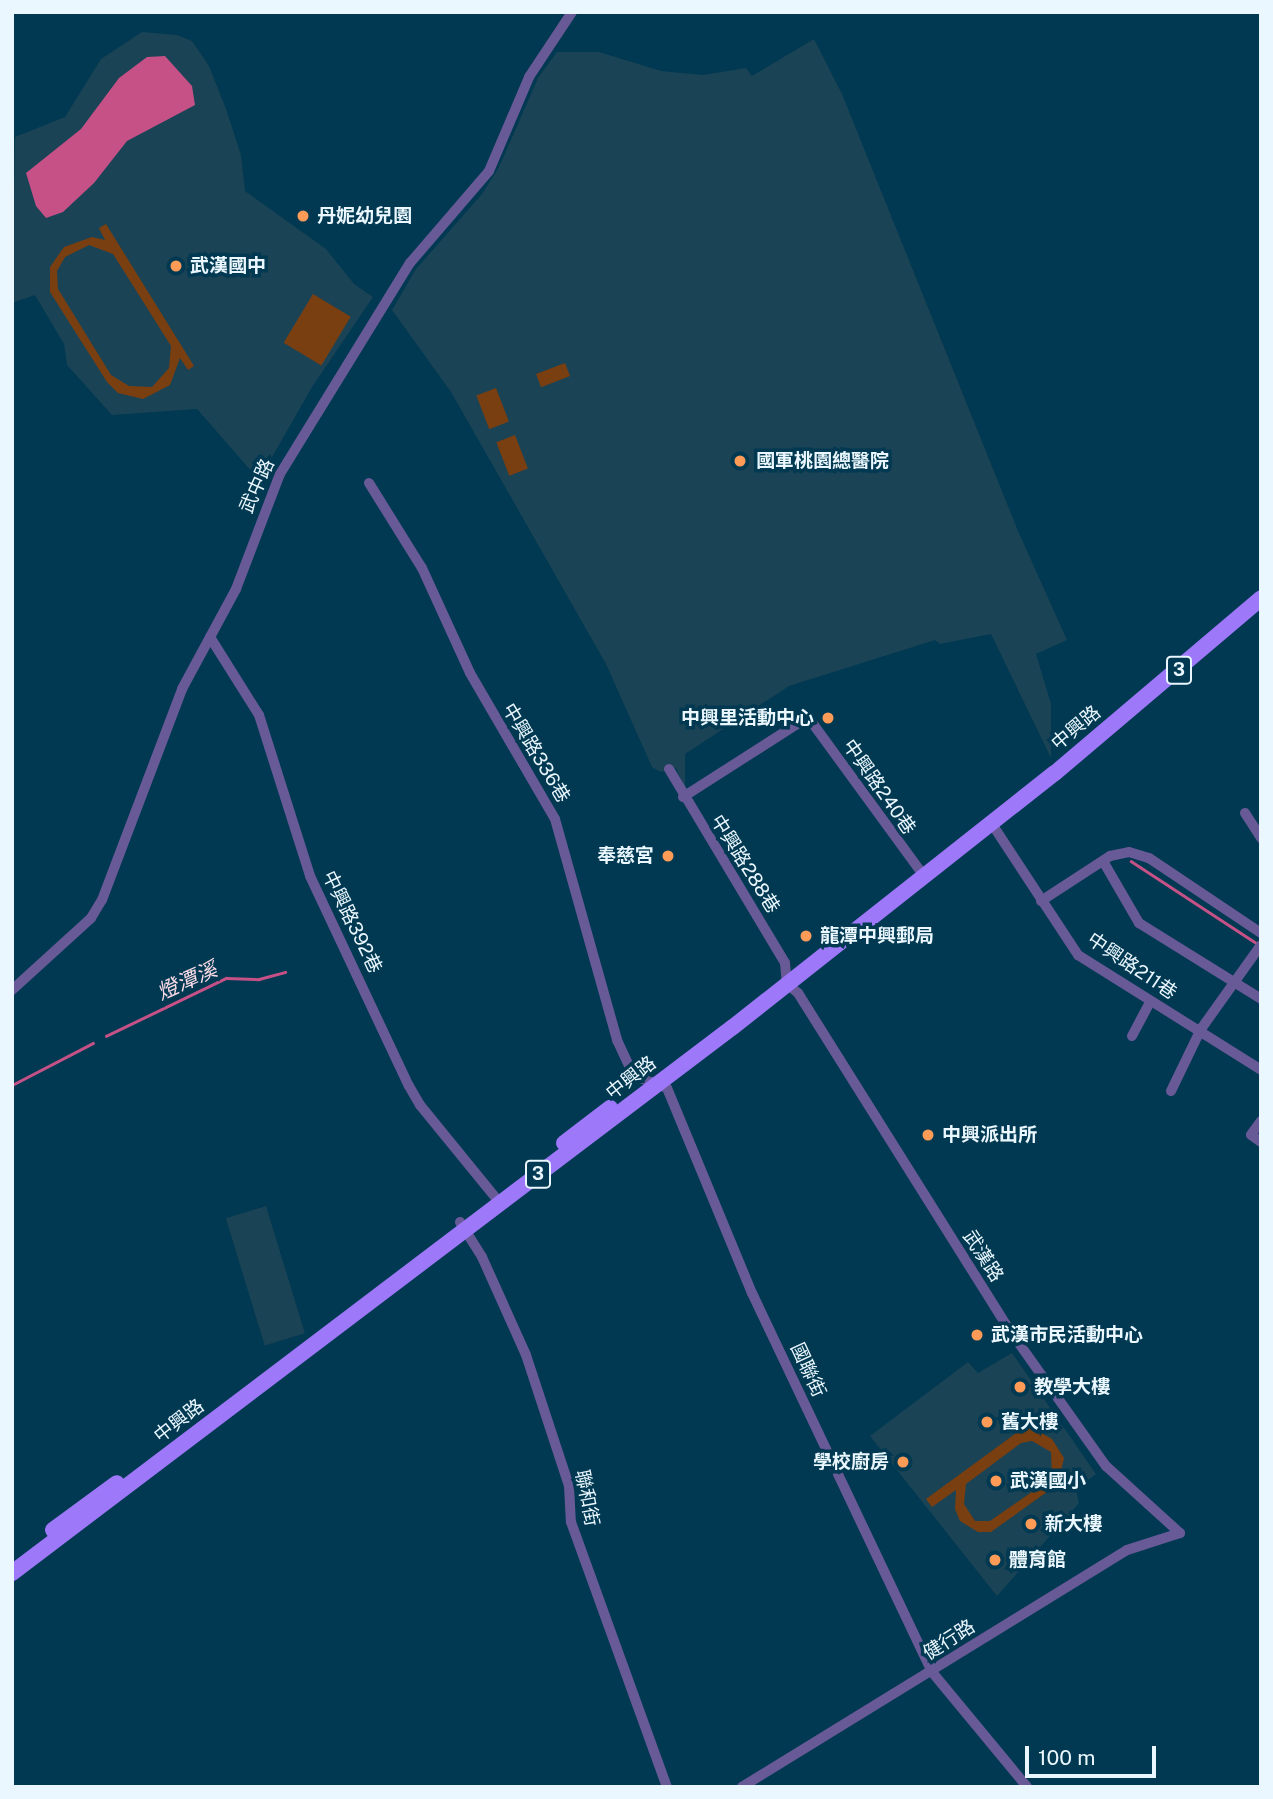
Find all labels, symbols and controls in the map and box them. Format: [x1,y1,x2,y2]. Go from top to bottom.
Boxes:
place label: 丹妮幼兒園 [317,205,412,227]
marker: 丹妮幼兒園 [295,208,311,224]
place label: 武漢國中 [190,255,266,277]
marker: 武漢國中 [168,258,184,274]
place label: 國軍桃園總醫院 [756,450,889,472]
marker: 國軍桃園總醫院 [730,451,750,471]
street label: 武中路 [235,455,279,517]
road number: 3 [1165,656,1193,684]
street label: 中興路336巷 [498,699,574,807]
street label: 中興路 [1047,701,1105,755]
place label: 中興里活動中心 [681,707,814,729]
marker: 中興里活動中心 [820,710,836,726]
street label: 中興路240巷 [838,735,920,839]
street label: 中興路288巷 [706,811,784,917]
place label: 奉慈宮 [597,845,654,867]
marker: 奉慈宮 [660,848,676,864]
street label: 中興路392巷 [317,867,387,977]
place label: 龍潭中興郵局 [820,925,934,947]
marker: 龍潭中興郵局 [798,928,814,944]
street label: 中興路211巷 [1083,928,1181,1004]
water label: 燈潭溪 [153,957,221,1005]
street label: 中興路 [602,1051,660,1105]
place label: 中興派出所 [942,1124,1037,1146]
marker: 中興派出所 [920,1127,936,1143]
road number: 3 [524,1160,552,1189]
street label: 武漢路 [958,1226,1008,1286]
place label: 武漢市民活動中心 [991,1324,1143,1346]
marker: 武漢市民活動中心 [969,1327,985,1343]
street label: 國聯街 [786,1339,830,1401]
place label: 教學大樓 [1034,1376,1110,1398]
marker: 教學大樓 [1012,1379,1028,1395]
street label: 中興路 [150,1394,208,1448]
place label: 舊大樓 [1001,1411,1058,1433]
marker: 舊大樓 [979,1414,995,1430]
place label: 學校廚房 [813,1451,889,1473]
marker: 學校廚房 [895,1454,911,1470]
street label: 聯和街 [570,1468,604,1528]
place label: 武漢國小 [1010,1470,1086,1492]
marker: 武漢國小 [988,1473,1004,1489]
place label: 新大樓 [1045,1513,1102,1535]
marker: 新大樓 [1023,1516,1039,1532]
place label: 體育館 [1009,1549,1066,1571]
marker: 體育館 [987,1552,1003,1568]
street label: 健行路 [919,1615,979,1665]
scale bar [1028,1732,1159,1776]
text: 100 m [1038,1745,1095,1770]

